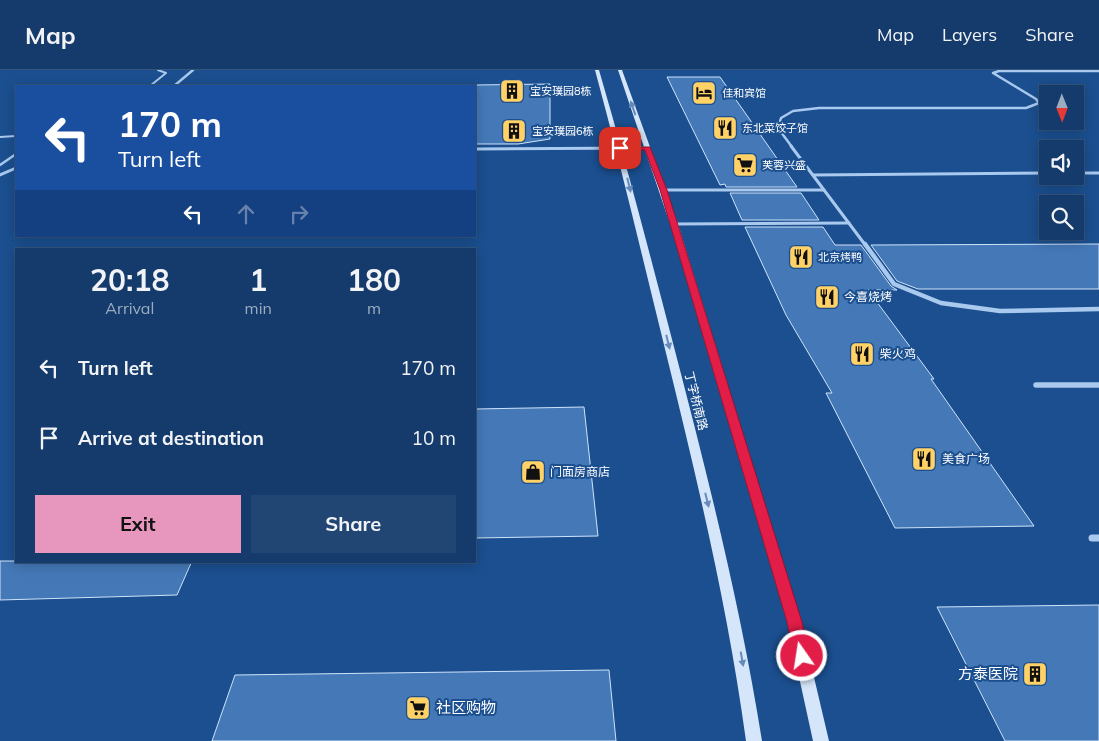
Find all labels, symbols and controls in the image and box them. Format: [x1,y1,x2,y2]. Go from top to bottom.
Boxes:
text: Map [25,20,76,50]
text: Map [877,23,914,46]
text: Layers [942,23,997,46]
text: Share [1025,23,1074,46]
building icon: 宝安璞园8栋 [499,78,525,104]
hotel icon: 佳和宾馆 [691,80,717,106]
place label: 宝安璞园8栋 [530,84,592,98]
north arrow [1039,85,1084,130]
map controls [1039,85,1084,240]
place label: 佳和宾馆 [722,86,766,100]
one-way arrow [629,100,636,115]
text: 170 m [118,102,222,146]
icon: left [35,105,100,170]
restaurant icon: 东北菜饺子馆 [712,115,738,141]
building icon: 宝安璞园6栋 [501,118,527,144]
place label: 东北菜饺子馆 [742,121,808,135]
place label: 宝安璞园6栋 [532,124,594,138]
pin [599,127,641,169]
icon: arrive [606,134,634,162]
button: sound [1039,140,1084,185]
text: Turn left [118,145,201,173]
supermarket icon: 芙蓉兴盛 [732,152,758,178]
place label: 芙蓉兴盛 [762,158,806,172]
one-way arrow [625,177,633,192]
button: search [1039,195,1084,240]
icon: left [179,200,207,228]
icon: ahead [232,200,260,228]
icon: right [285,200,313,228]
restaurant icon: 北京烤鸭 [788,244,814,270]
place label: 北京烤鸭 [818,250,862,264]
text: 20:18 [90,261,170,299]
text: 1 [249,261,267,299]
text: 180 [347,261,401,299]
restaurant icon: 今喜烧烤 [814,284,840,310]
place label: 今喜烧烤 [844,289,892,304]
text: Arrival [105,298,154,318]
text: min [245,298,272,318]
text: m [367,298,381,318]
one-way arrow [664,335,672,350]
restaurant icon: 柴火鸡 [849,341,875,367]
place label: 柴火鸡 [880,346,916,361]
icon: left [35,354,63,382]
text: Turn left [78,356,153,380]
text: 170 m [400,356,456,380]
street label: 丁字桥南路 [682,370,711,432]
icon: arrive [35,424,63,452]
text: Arrive at destination [78,426,264,450]
text: 10 m [412,426,456,450]
restaurant icon: 美食广场 [911,446,937,472]
place label: 美食广场 [942,451,990,466]
shop icon: 门面房商店 [520,459,546,485]
place label: 门面房商店 [550,464,610,479]
one-way arrow [704,492,712,507]
button: Exit [35,495,241,553]
button: Share [251,495,456,553]
position arrow [775,629,827,681]
one-way arrow [739,651,747,667]
building icon: 方泰医院 [1022,661,1048,687]
place label: 方泰医院 [958,664,1018,683]
supermarket icon: 社区购物 [405,695,431,721]
place label: 社区购物 [436,698,496,717]

